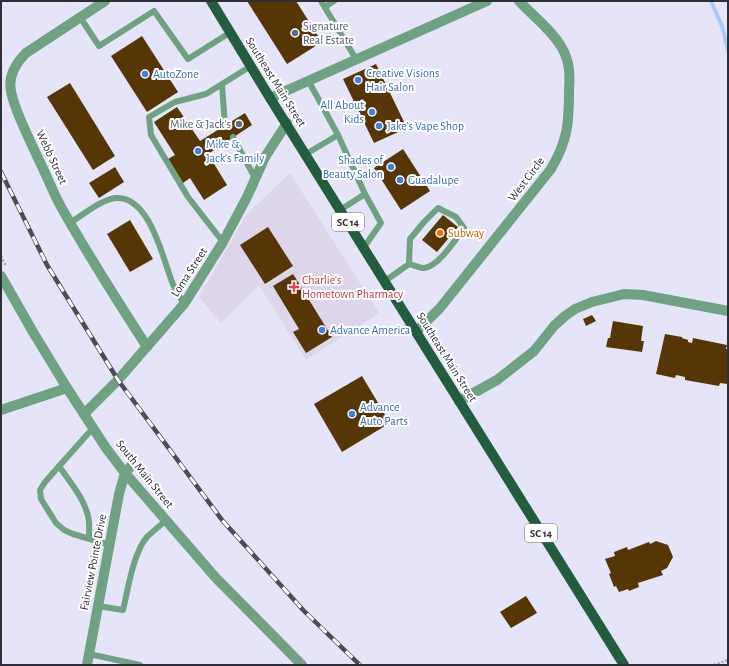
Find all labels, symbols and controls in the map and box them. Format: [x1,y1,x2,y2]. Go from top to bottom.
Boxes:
place label: Signature Real Estate [303,20,354,46]
marker: Signature Real Estate [290,28,300,38]
street label: Southeast Main Street [244,35,308,129]
place label: Creative Visions Hair Salon [366,67,440,93]
place label: AutoZone [153,68,199,80]
marker: AutoZone [140,69,150,79]
marker: Creative Visions Hair Salon [353,75,363,85]
place label: All About Kids [320,99,364,125]
marker: All About Kids [367,107,377,117]
place label: Mike & Jack's [170,118,231,130]
marker: Mike & Jack's [234,119,244,129]
place label: Jake's Vape Shop [387,120,464,132]
marker: Jake's Vape Shop [374,121,384,131]
street label: Webb Street [34,128,70,186]
place label: Mike & Jack's Family [206,138,264,165]
marker: Mike & Jack's Family [193,146,203,156]
place label: Shades of Beauty Salon [323,154,384,181]
street label: West Circle [506,155,546,203]
marker: Shades of Beauty Salon [386,162,396,172]
place label: Guadalupe [408,174,459,186]
marker: Guadalupe [395,175,405,185]
road number: SC 14 [332,213,364,231]
place label: Subway [448,227,484,240]
marker: Subway [435,228,445,238]
street label: Loma Street [169,245,209,299]
place label: Charlie's Hometown Pharmacy [302,274,403,301]
marker: Charlie's Hometown Pharmacy [289,282,299,292]
street label: Southeast Main Street [415,310,479,404]
place label: Advance America [330,324,411,336]
marker: Advance America [317,325,327,335]
place label: Advance Auto Parts [360,401,408,427]
marker: Advance Auto Parts [347,409,357,419]
street label: South Main Street [114,438,176,510]
street label: Fairview Pointe Drive [78,513,108,611]
road number: SC 14 [525,524,557,542]

